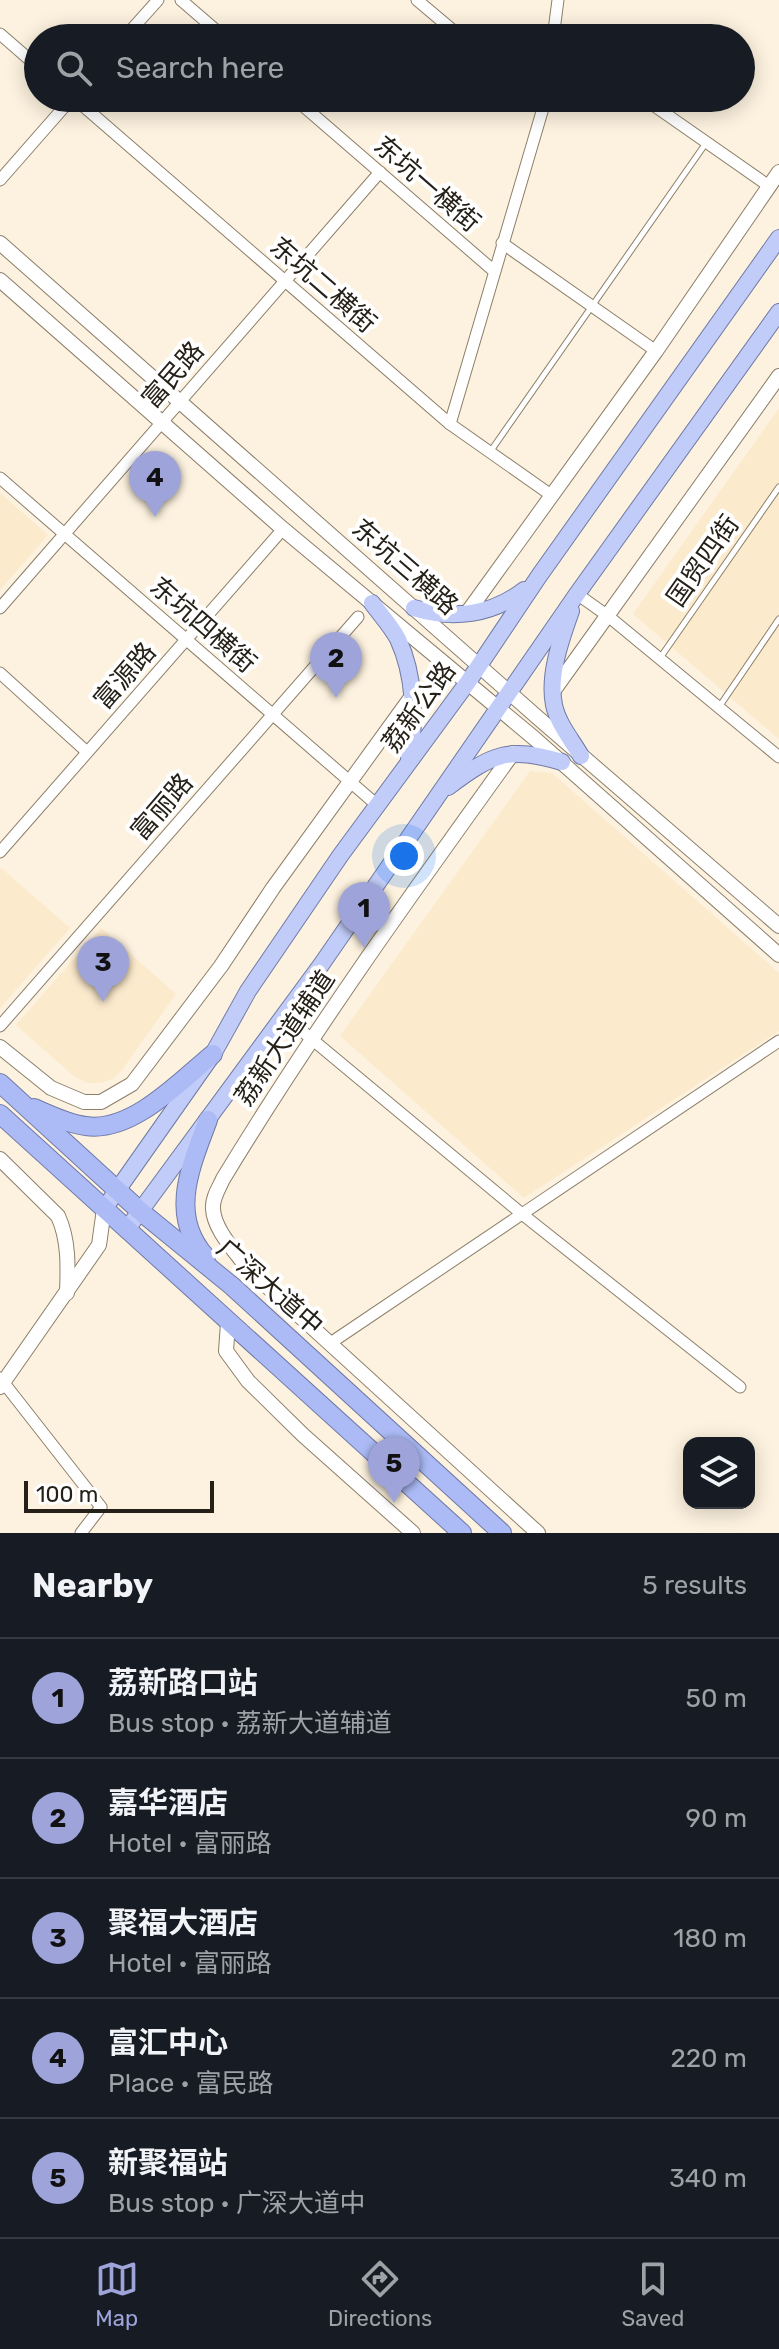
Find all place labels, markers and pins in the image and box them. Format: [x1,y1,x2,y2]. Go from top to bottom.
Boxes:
pin: 4 [129,451,181,517]
pin: 2 [310,632,362,698]
pin: 1 [338,882,390,948]
pin: 3 [77,936,129,1002]
pin: 5 [368,1437,420,1503]

